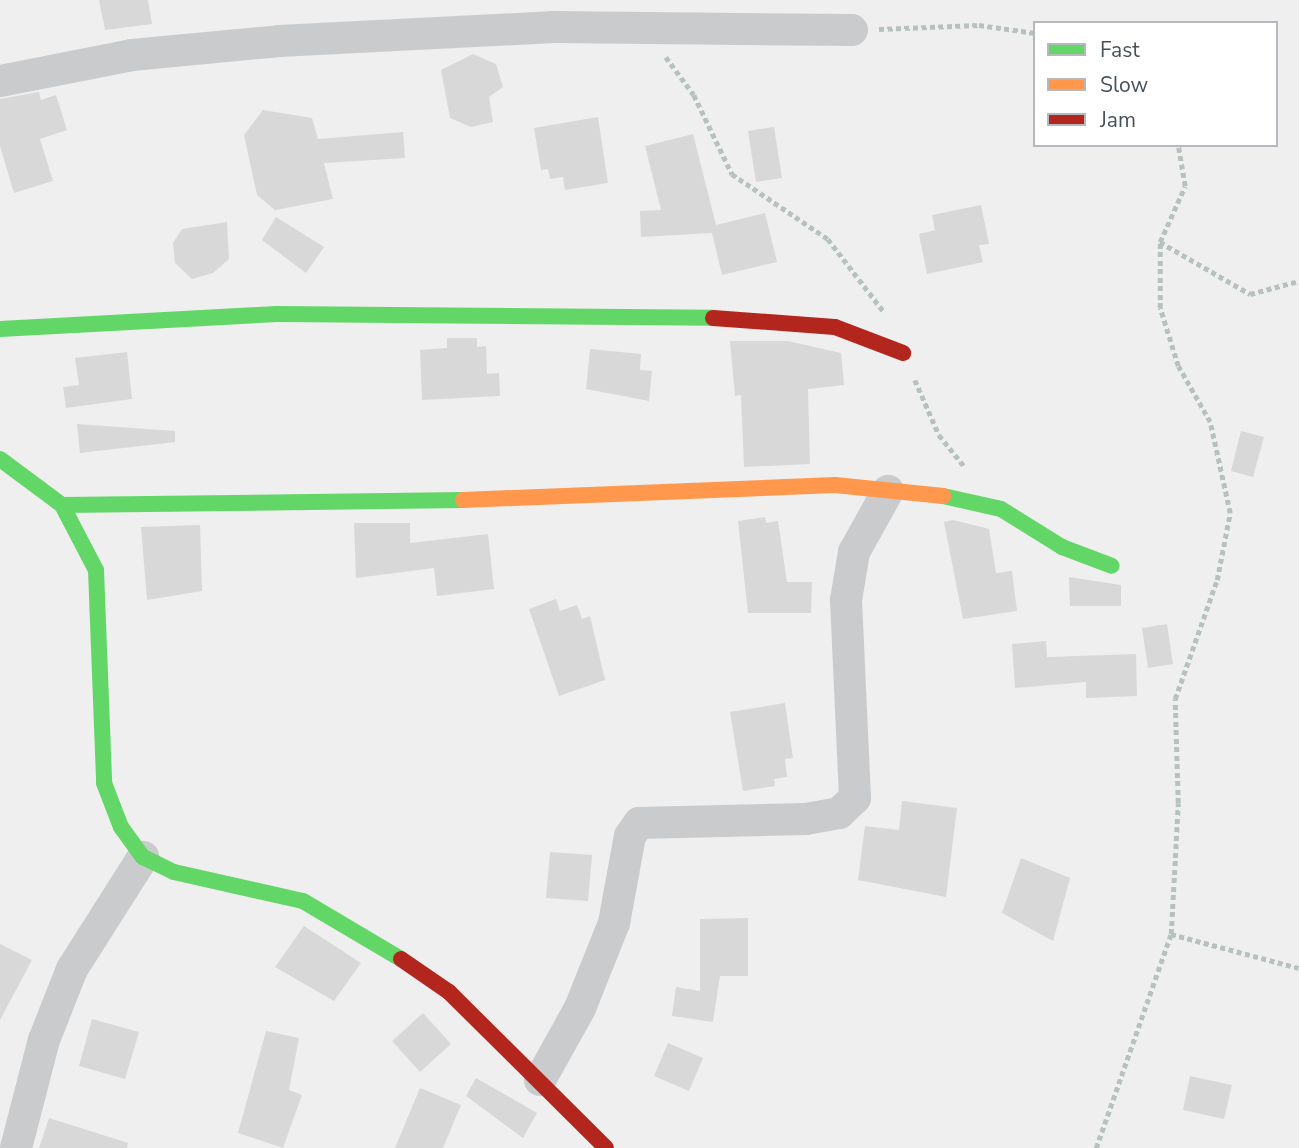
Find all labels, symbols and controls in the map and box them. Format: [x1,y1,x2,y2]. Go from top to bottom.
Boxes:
legend [1033,21,1278,147]
text: Fast [1100,36,1140,64]
text: Slow [1100,71,1148,99]
text: Jam [1100,106,1136,134]

